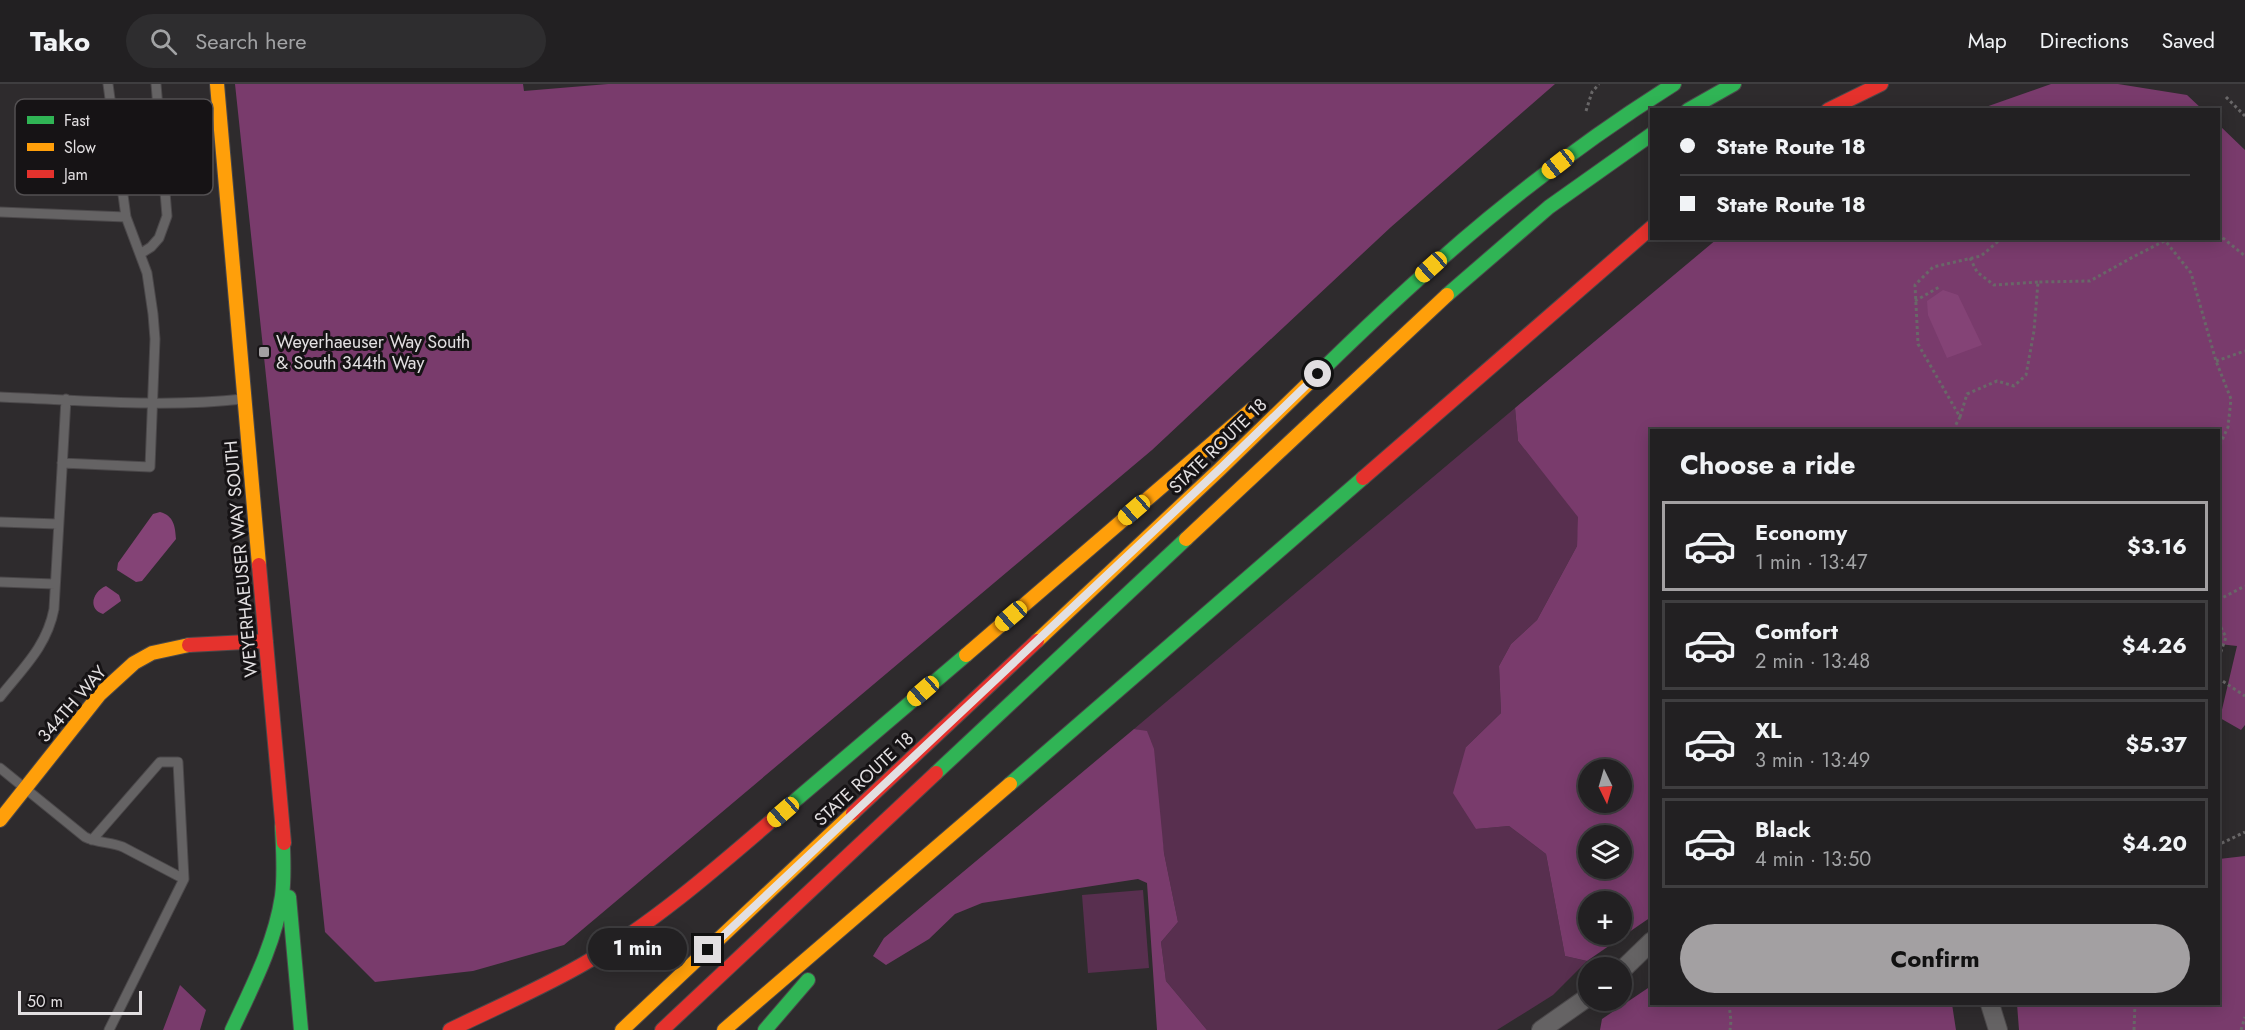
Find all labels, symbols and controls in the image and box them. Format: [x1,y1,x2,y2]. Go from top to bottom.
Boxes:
search box [126,14,546,68]
text: Tako [30,21,90,62]
icon: search [147,25,180,58]
text: Search here [195,25,307,57]
text: Map [1968,26,2007,56]
text: Directions [2040,26,2129,56]
text: Saved [2162,26,2215,56]
legend [15,99,213,195]
text: Fast [64,109,90,132]
text: State Route 18 [1716,130,1866,162]
text: Slow [64,136,96,159]
car [1538,146,1578,182]
text: Jam [62,163,88,186]
text: State Route 18 [1716,188,1866,220]
car [1412,248,1450,286]
place label: Weyerhaeuser Way South & South 344th Way [276,329,470,376]
marker: Weyerhaeuser Way South & South 344th Way [257,345,271,359]
route start [1304,360,1331,387]
street label: STATE ROUTE 18 [1163,392,1273,500]
street label: WEYERHAEUSER WAY SOUTH [218,439,264,679]
text: Choose a ride [1680,445,1855,484]
car [1115,491,1153,529]
text: Economy [1755,516,1847,548]
icon: car [1683,519,1737,573]
text: $3.16 [2127,530,2187,562]
text: 1 min · 13:47 [1755,548,1867,577]
car [992,597,1030,635]
text: Comfort [1755,615,1838,647]
icon: car [1683,618,1737,672]
text: $4.26 [2122,629,2187,661]
text: 2 min · 13:48 [1755,647,1870,676]
street label: 344TH WAY [31,659,113,748]
car [904,672,942,710]
text: XL [1755,714,1782,746]
icon: car [1683,717,1737,771]
street label: STATE ROUTE 18 [808,726,920,832]
text: $5.37 [2125,728,2187,760]
text: 3 min · 13:49 [1755,746,1870,775]
north arrow [1578,759,1632,813]
map controls [1578,759,1632,1011]
car [764,793,802,831]
text: Black [1755,813,1811,845]
icon: car [1683,816,1737,870]
button: layers [1578,825,1632,879]
text: $4.20 [2122,827,2187,859]
text: 4 min · 13:50 [1755,845,1871,874]
button: + [1578,891,1632,945]
button: Confirm [1680,924,2190,993]
callout: 1 min [588,929,687,971]
text: 1 min [613,934,662,963]
route end [694,936,721,963]
button: − [1578,957,1632,1011]
scale bar [18,988,142,1016]
text: 50 m [27,990,63,1013]

